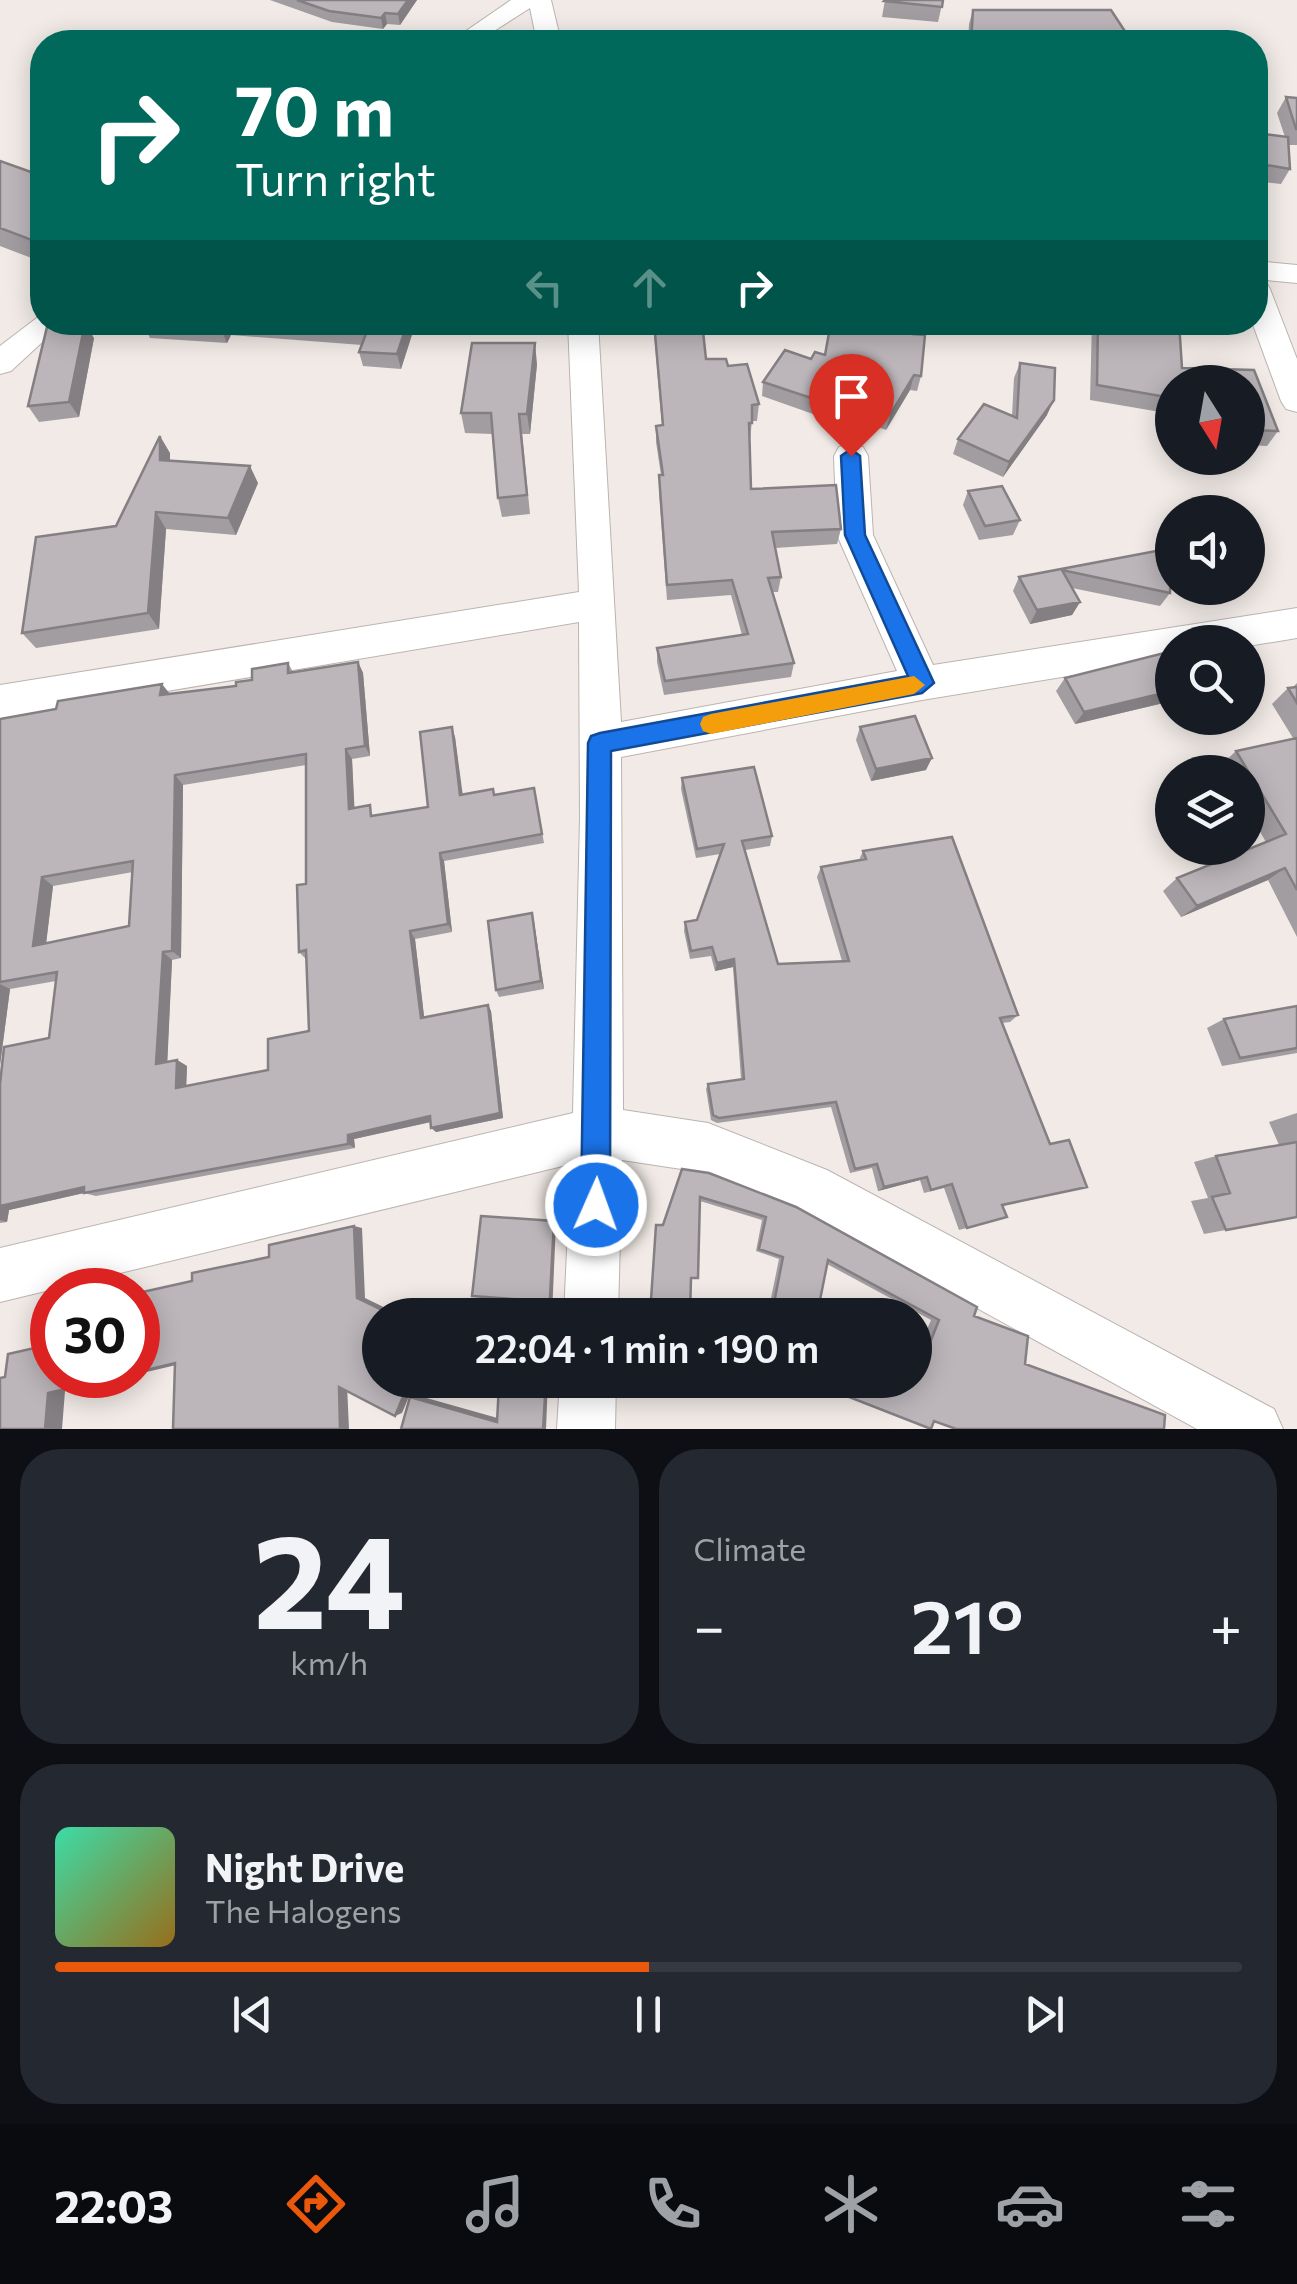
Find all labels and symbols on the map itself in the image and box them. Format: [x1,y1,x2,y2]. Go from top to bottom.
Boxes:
pin [809,354,894,457]
north arrow [1155,365,1265,475]
position arrow [544,1153,648,1257]
speed limit sign: 30 [30,1268,160,1398]

